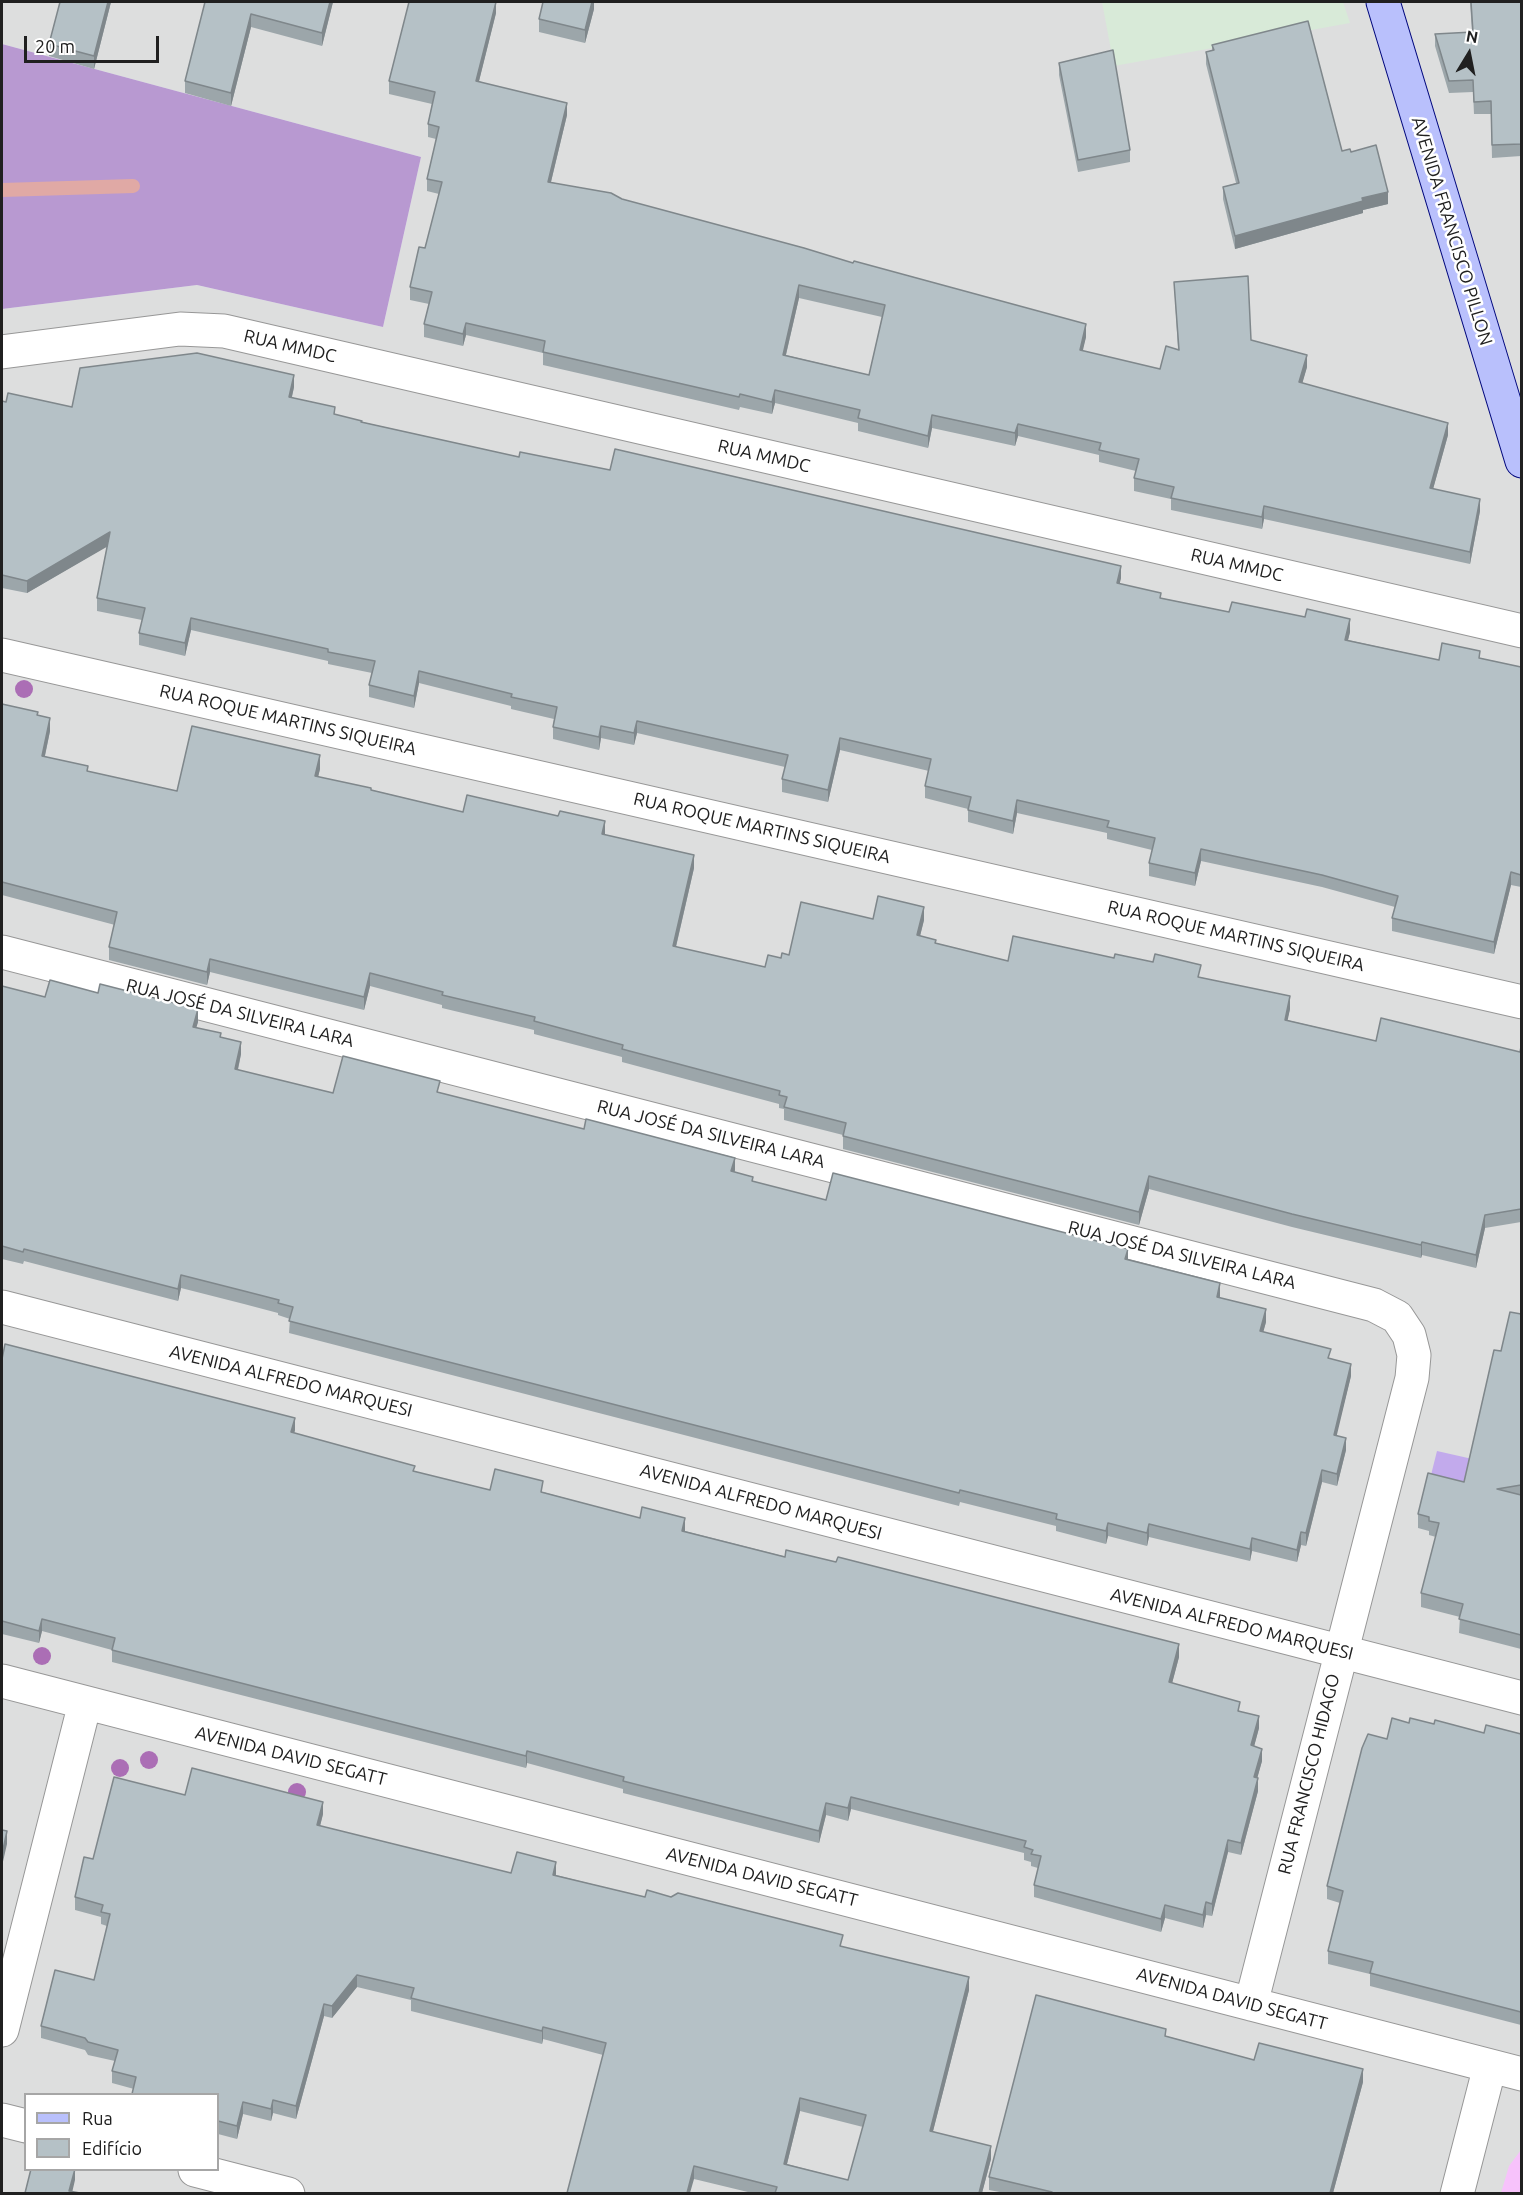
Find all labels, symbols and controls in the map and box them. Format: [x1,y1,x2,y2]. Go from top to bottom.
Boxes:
scale bar [27,24,162,62]
north arrow [1439,24,1499,84]
text: N [1465,26,1480,46]
text: 20 m [35,36,75,56]
street label: AVENIDA FRANCISCO PILLON [1407,114,1497,348]
street label: RUA MMDC [242,325,338,367]
street label: RUA MMDC [716,435,812,477]
street label: RUA MMDC [1189,544,1285,586]
street label: RUA ROQUE MARTINS SIQUEIRA [157,680,419,760]
street label: RUA ROQUE MARTINS SIQUEIRA [631,788,893,868]
street label: RUA ROQUE MARTINS SIQUEIRA [1105,896,1367,976]
street label: RUA JOSÉ DA SILVEIRA LARA [124,974,356,1052]
street label: RUA JOSÉ DA SILVEIRA LARA [595,1095,827,1173]
street label: RUA JOSÉ DA SILVEIRA LARA [1066,1216,1298,1294]
street label: AVENIDA ALFREDO MARQUESI [167,1340,415,1422]
street label: AVENIDA ALFREDO MARQUESI [638,1459,884,1545]
street label: AVENIDA ALFREDO MARQUESI [1108,1583,1356,1665]
street label: RUA FRANCISCO HIDAGO [1274,1671,1344,1877]
street label: AVENIDA DAVID SEGATT [193,1722,389,1790]
street label: AVENIDA DAVID SEGATT [664,1843,860,1911]
street label: AVENIDA DAVID SEGATT [1134,1963,1330,2035]
legend [24,2093,219,2171]
text: Rua [82,2108,113,2128]
text: Edifício [82,2138,142,2158]

